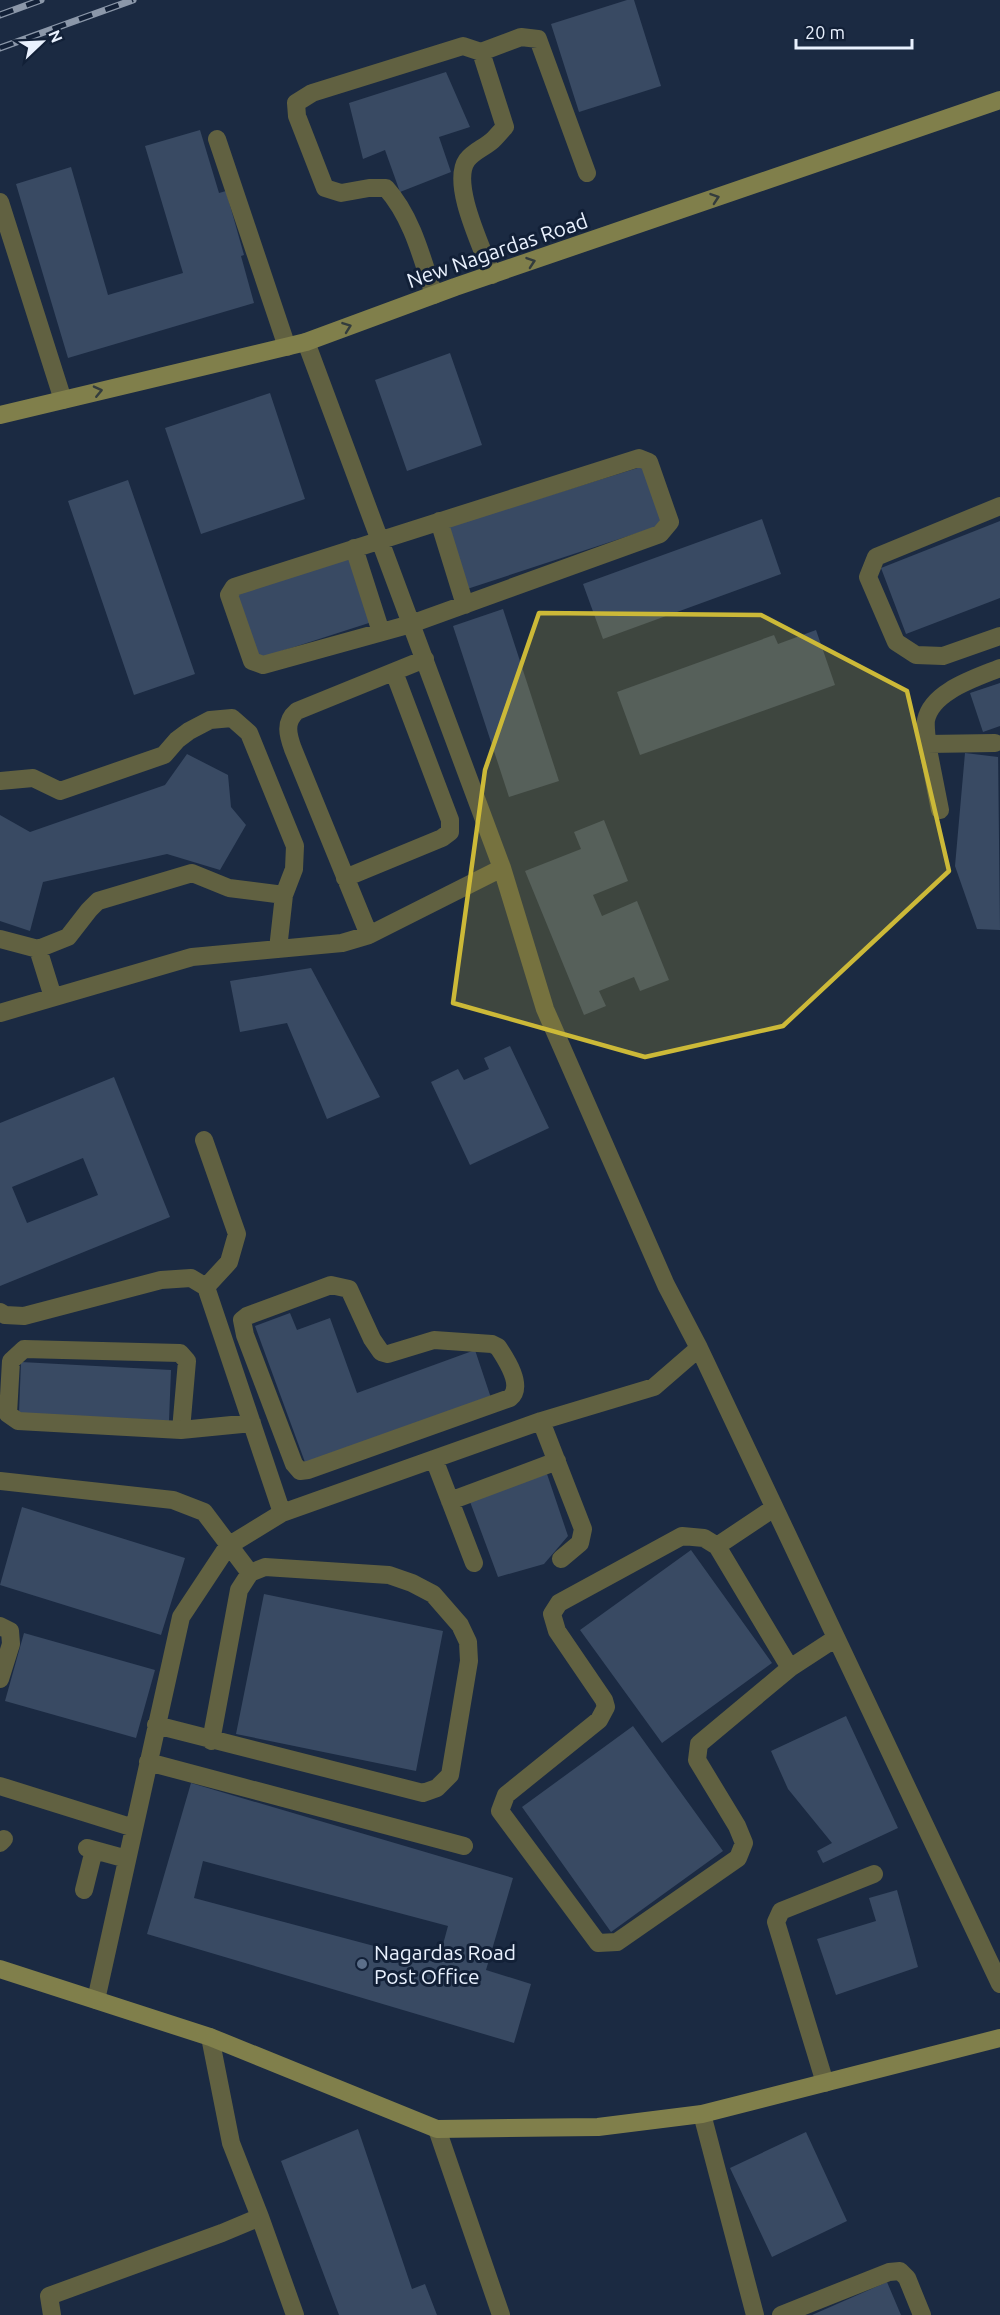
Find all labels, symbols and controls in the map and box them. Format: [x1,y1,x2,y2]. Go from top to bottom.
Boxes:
north arrow [12,12,72,72]
scale bar [796,12,912,50]
text: 20 m [805,22,845,42]
text: N [45,27,66,45]
one-way arrow [709,192,720,205]
street label: New Nagardas Road [403,208,591,292]
one-way arrow [525,256,536,269]
one-way arrow [341,322,352,334]
one-way arrow [92,386,102,399]
place label: Nagardas Road Post Office [374,1940,516,1988]
marker: Nagardas Road Post Office [355,1957,369,1971]

